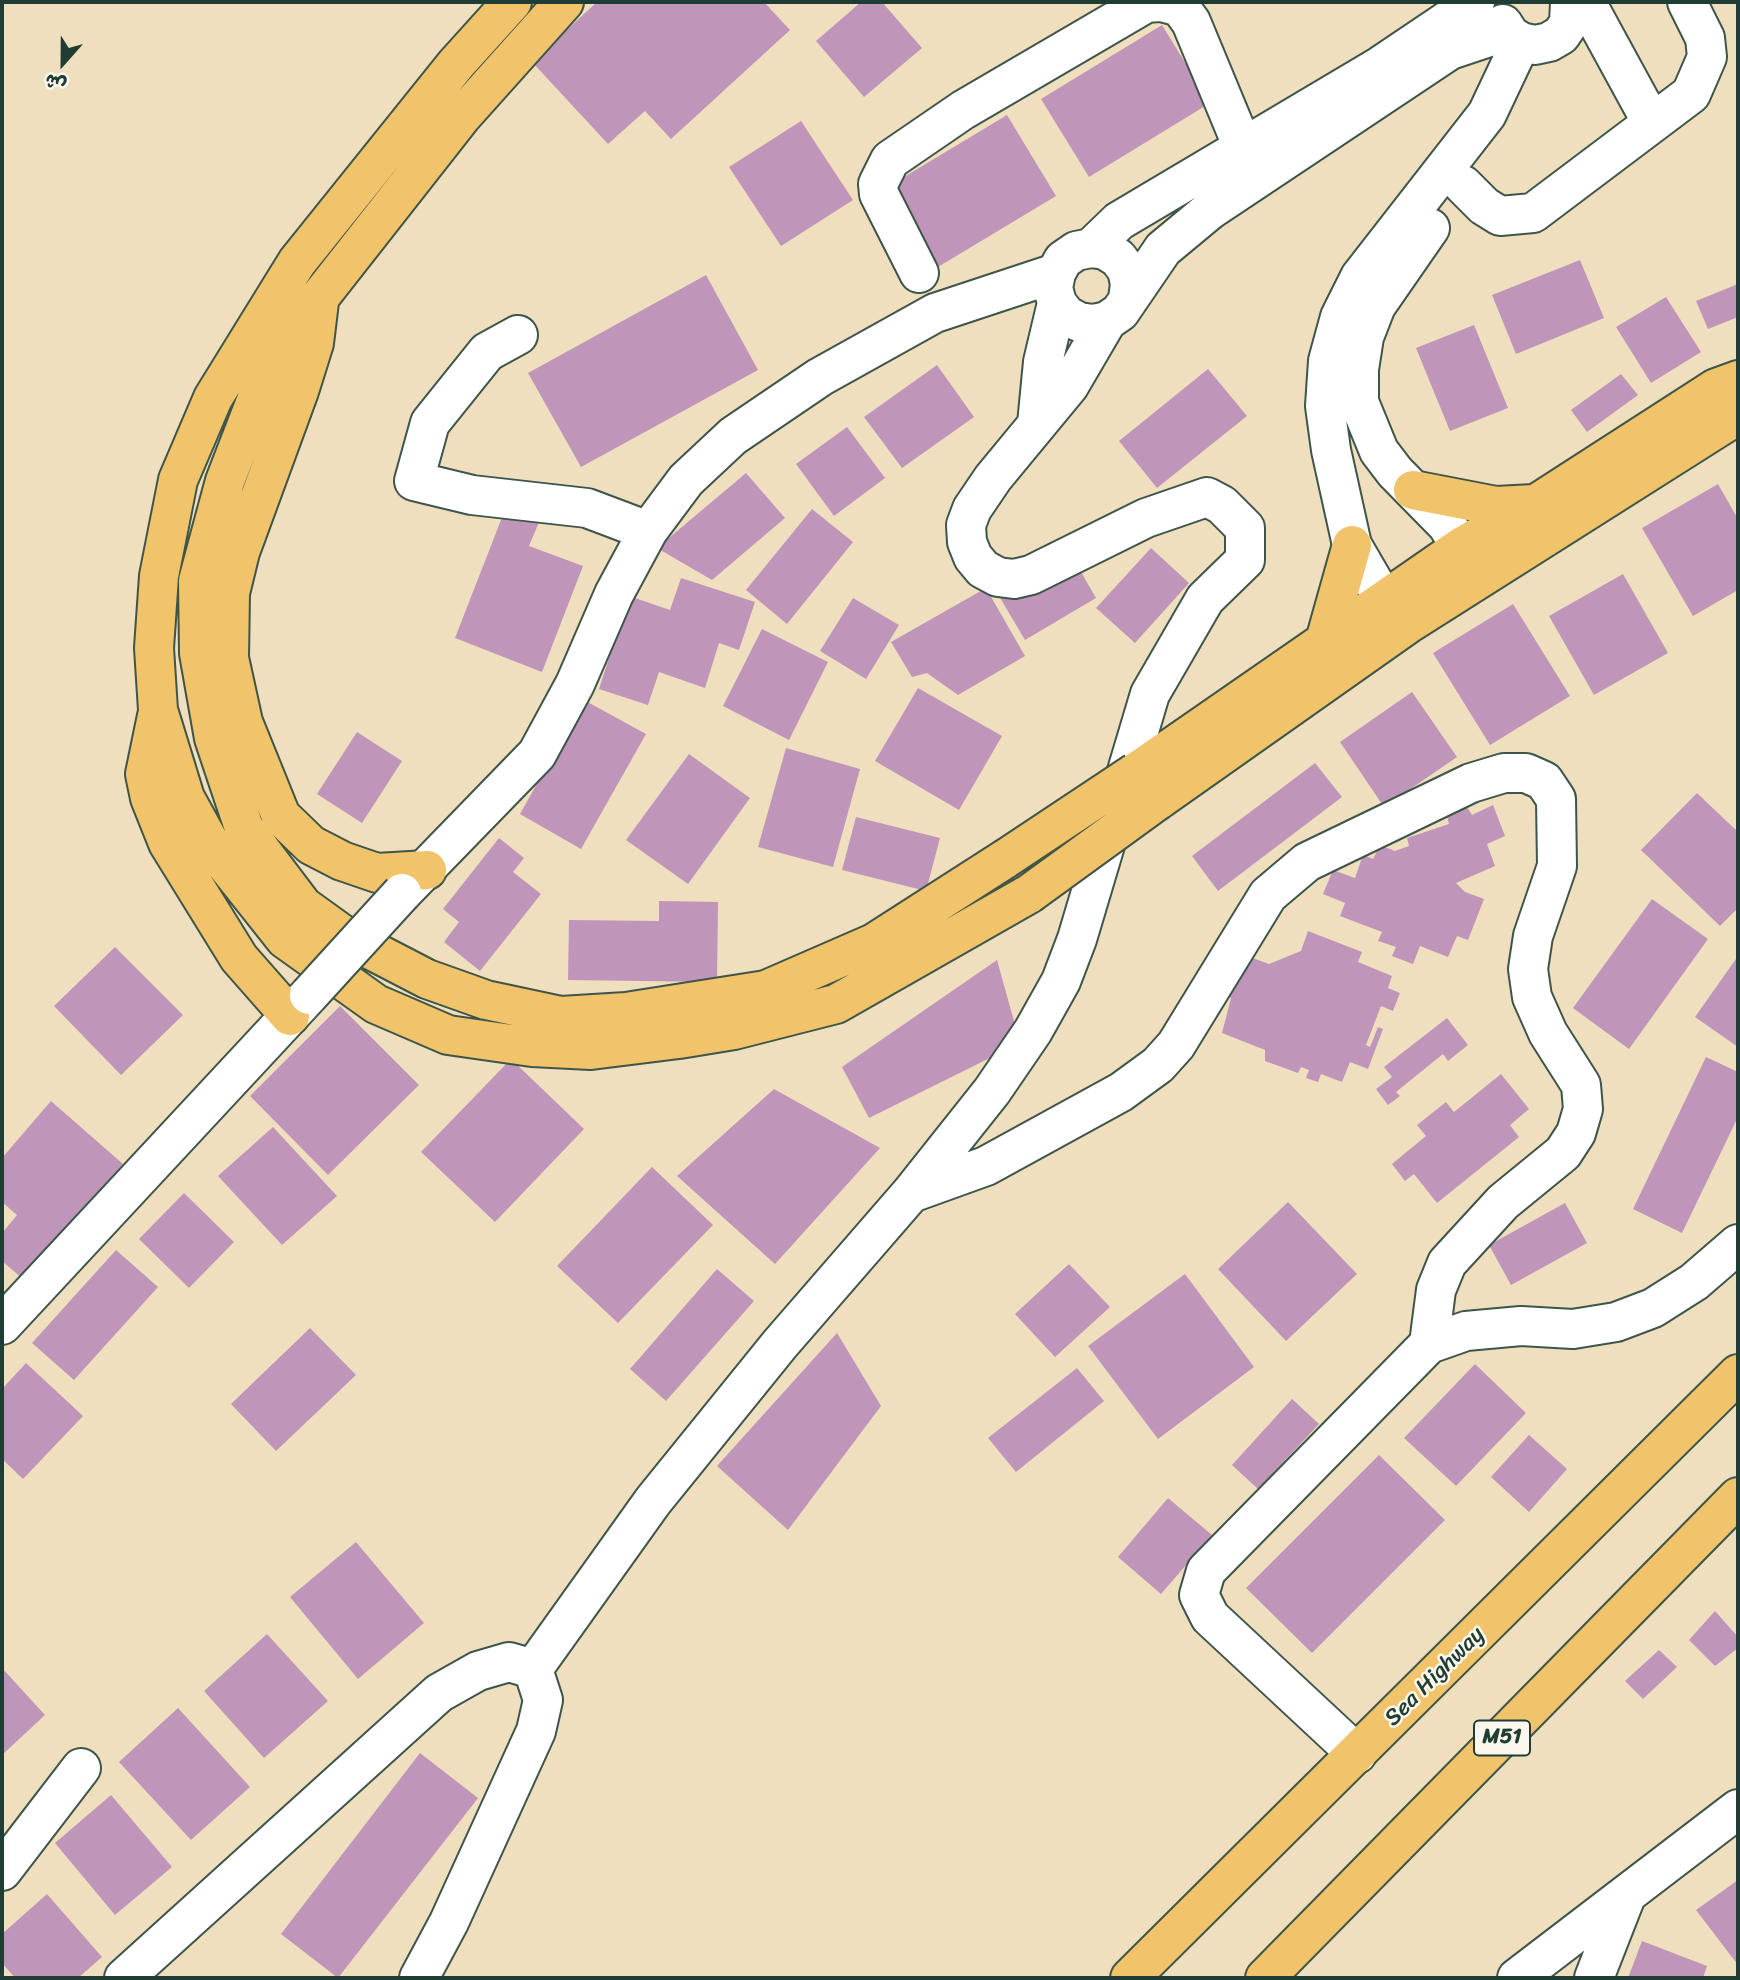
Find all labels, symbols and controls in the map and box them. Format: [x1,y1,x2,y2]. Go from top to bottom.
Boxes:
north arrow [28,28,98,98]
text: ش [40,64,71,102]
street label: Sea Highway [1379,1621,1491,1733]
road number: M51 [1474,1720,1530,1756]

